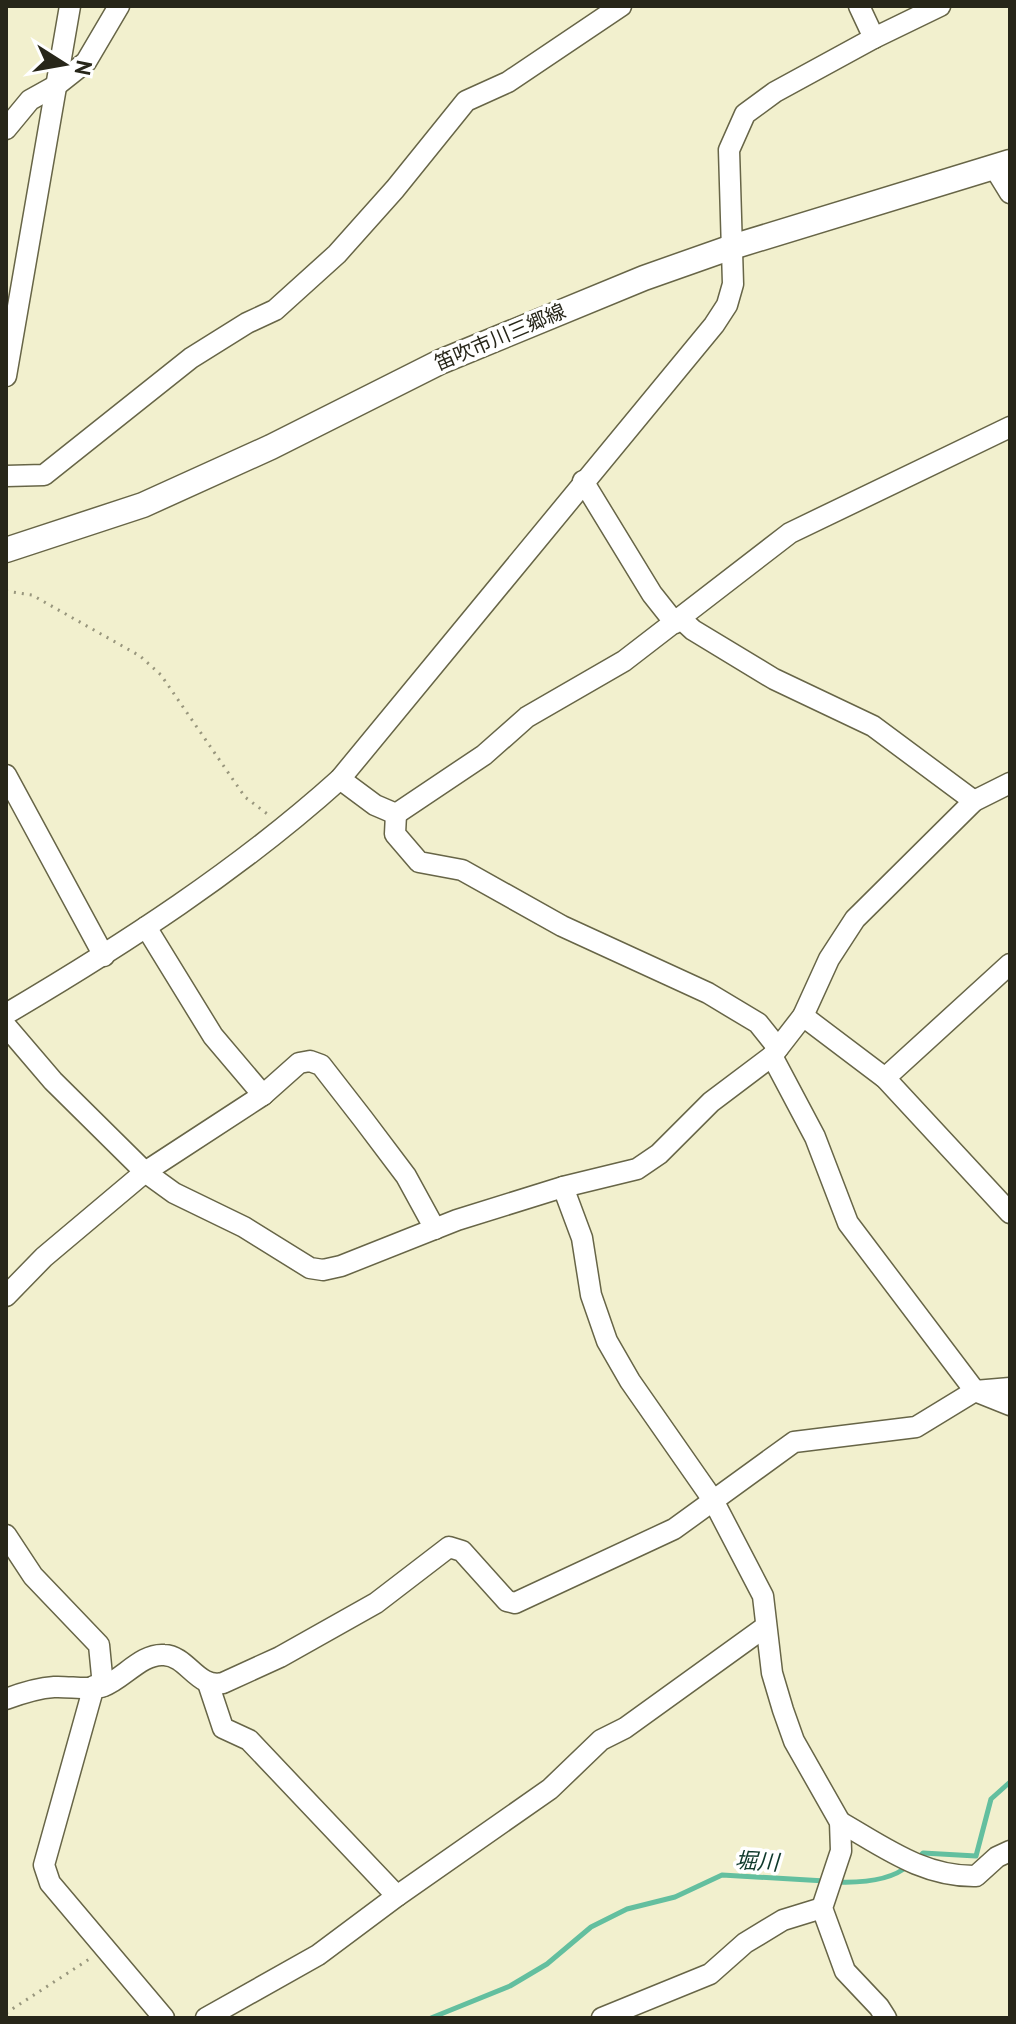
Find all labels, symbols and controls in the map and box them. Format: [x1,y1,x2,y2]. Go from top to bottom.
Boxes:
north arrow [24,24,104,104]
text: N [69,58,99,78]
street label: 笛吹市川三郷線 [430,298,570,376]
water label: 堀川 [734,1846,782,1876]

